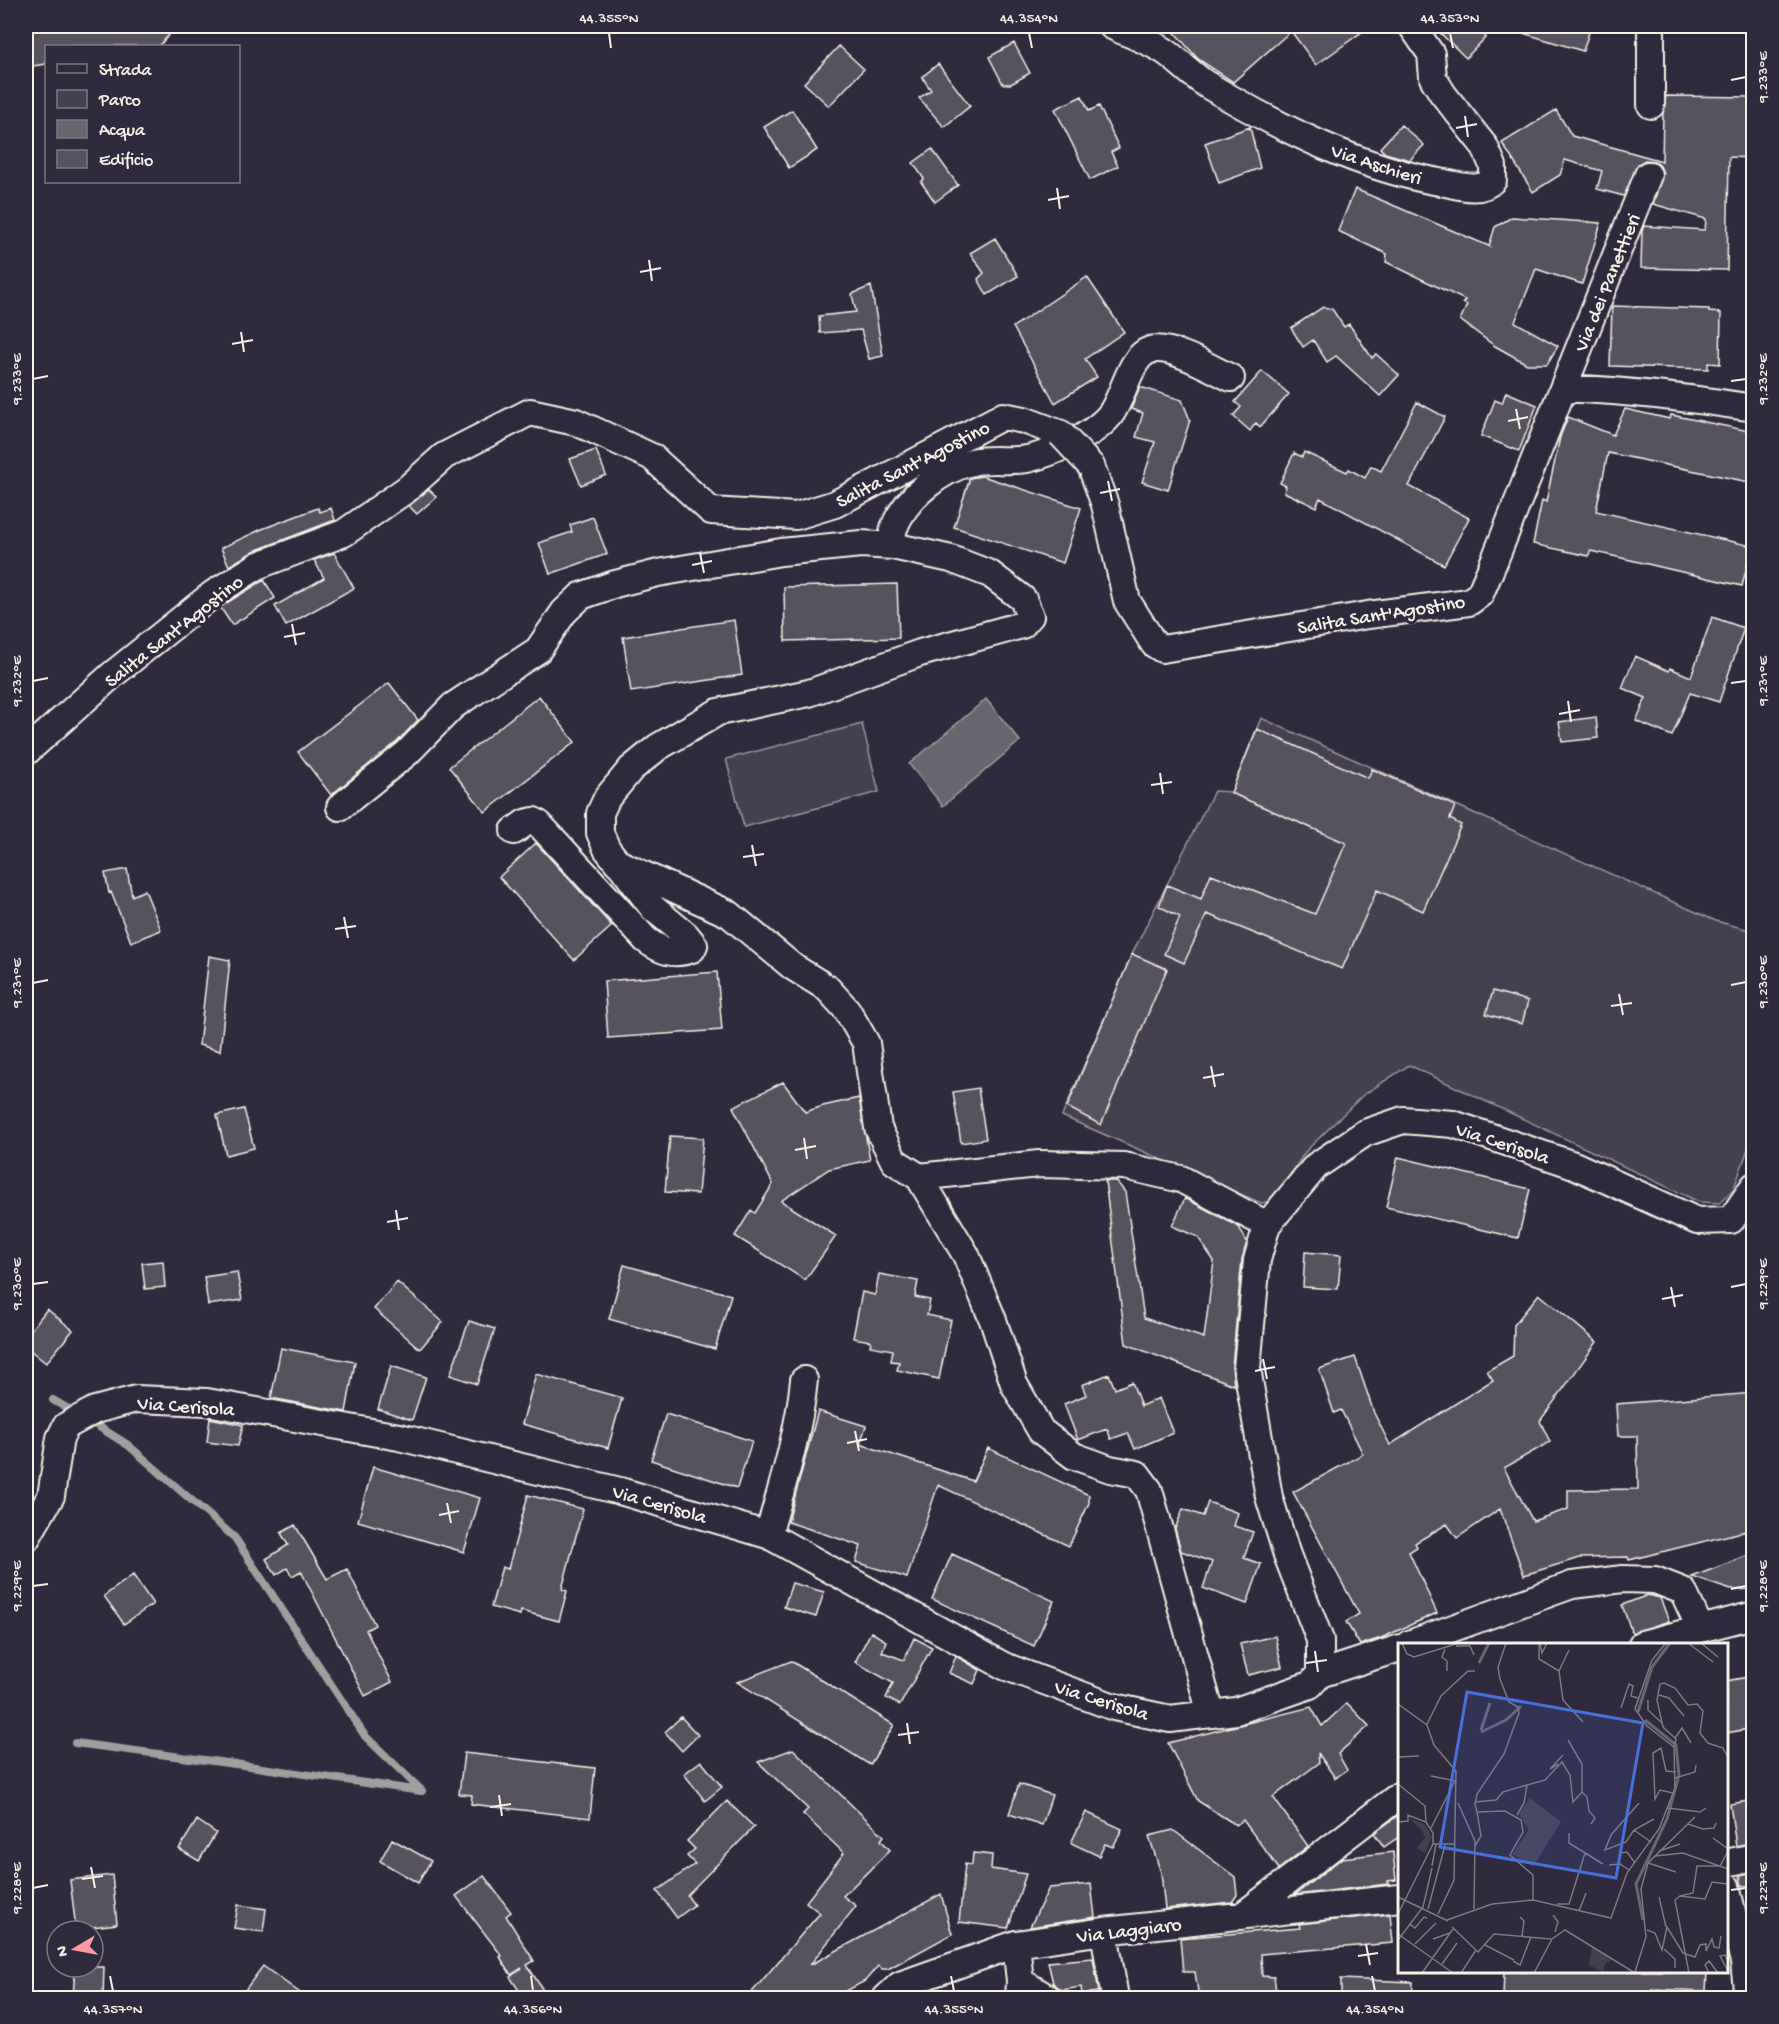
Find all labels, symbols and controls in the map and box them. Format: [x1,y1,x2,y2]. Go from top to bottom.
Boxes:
text: 44.355°N [579,10,639,28]
text: 44.354°N [1000,10,1058,28]
text: 44.353°N [1421,10,1480,28]
legend [45,45,240,183]
text: 9.233°E [1755,51,1773,104]
text: Strada [99,61,153,82]
text: Parco [98,91,141,112]
text: Acqua [99,121,146,142]
street label: Via Aschieri [1327,141,1424,192]
text: Edificio [99,151,153,172]
street label: Via dei Panettieri [1571,211,1647,357]
text: 9.233°E [9,353,27,406]
text: 9.232°E [1755,353,1773,405]
street label: Salita Sant'Agostino [833,417,994,515]
street label: Salita Sant'Agostino [101,571,249,694]
street label: Salita Sant'Agostino [1296,592,1467,641]
text: 9.232°E [9,655,27,707]
text: 9.231°E [1755,656,1773,707]
text: 9.230°E [1755,955,1773,1009]
text: 9.231°E [9,958,27,1009]
street label: Via Cerisola [1451,1119,1553,1172]
text: 9.230°E [9,1257,27,1311]
text: 9.229°E [1755,1258,1773,1310]
street label: Via Cerisola [136,1394,236,1423]
street label: Via Cerisola [608,1482,710,1531]
text: 9.229°E [9,1560,27,1612]
text: 9.228°E [1755,1560,1773,1613]
inset map [1398,1643,1728,1973]
street label: Via Cerisola [1050,1677,1152,1728]
text: 9.228°E [9,1862,27,1915]
text: 9.227°E [1755,1862,1773,1914]
street label: Via Laggiaro [1075,1915,1183,1950]
north arrow [45,1919,105,1979]
text: N [53,1944,74,1958]
text: 44.357°N [84,2001,143,2019]
text: 44.356°N [504,2001,563,2019]
text: 44.355°N [924,2001,984,2019]
text: 44.354°N [1346,2001,1404,2019]

